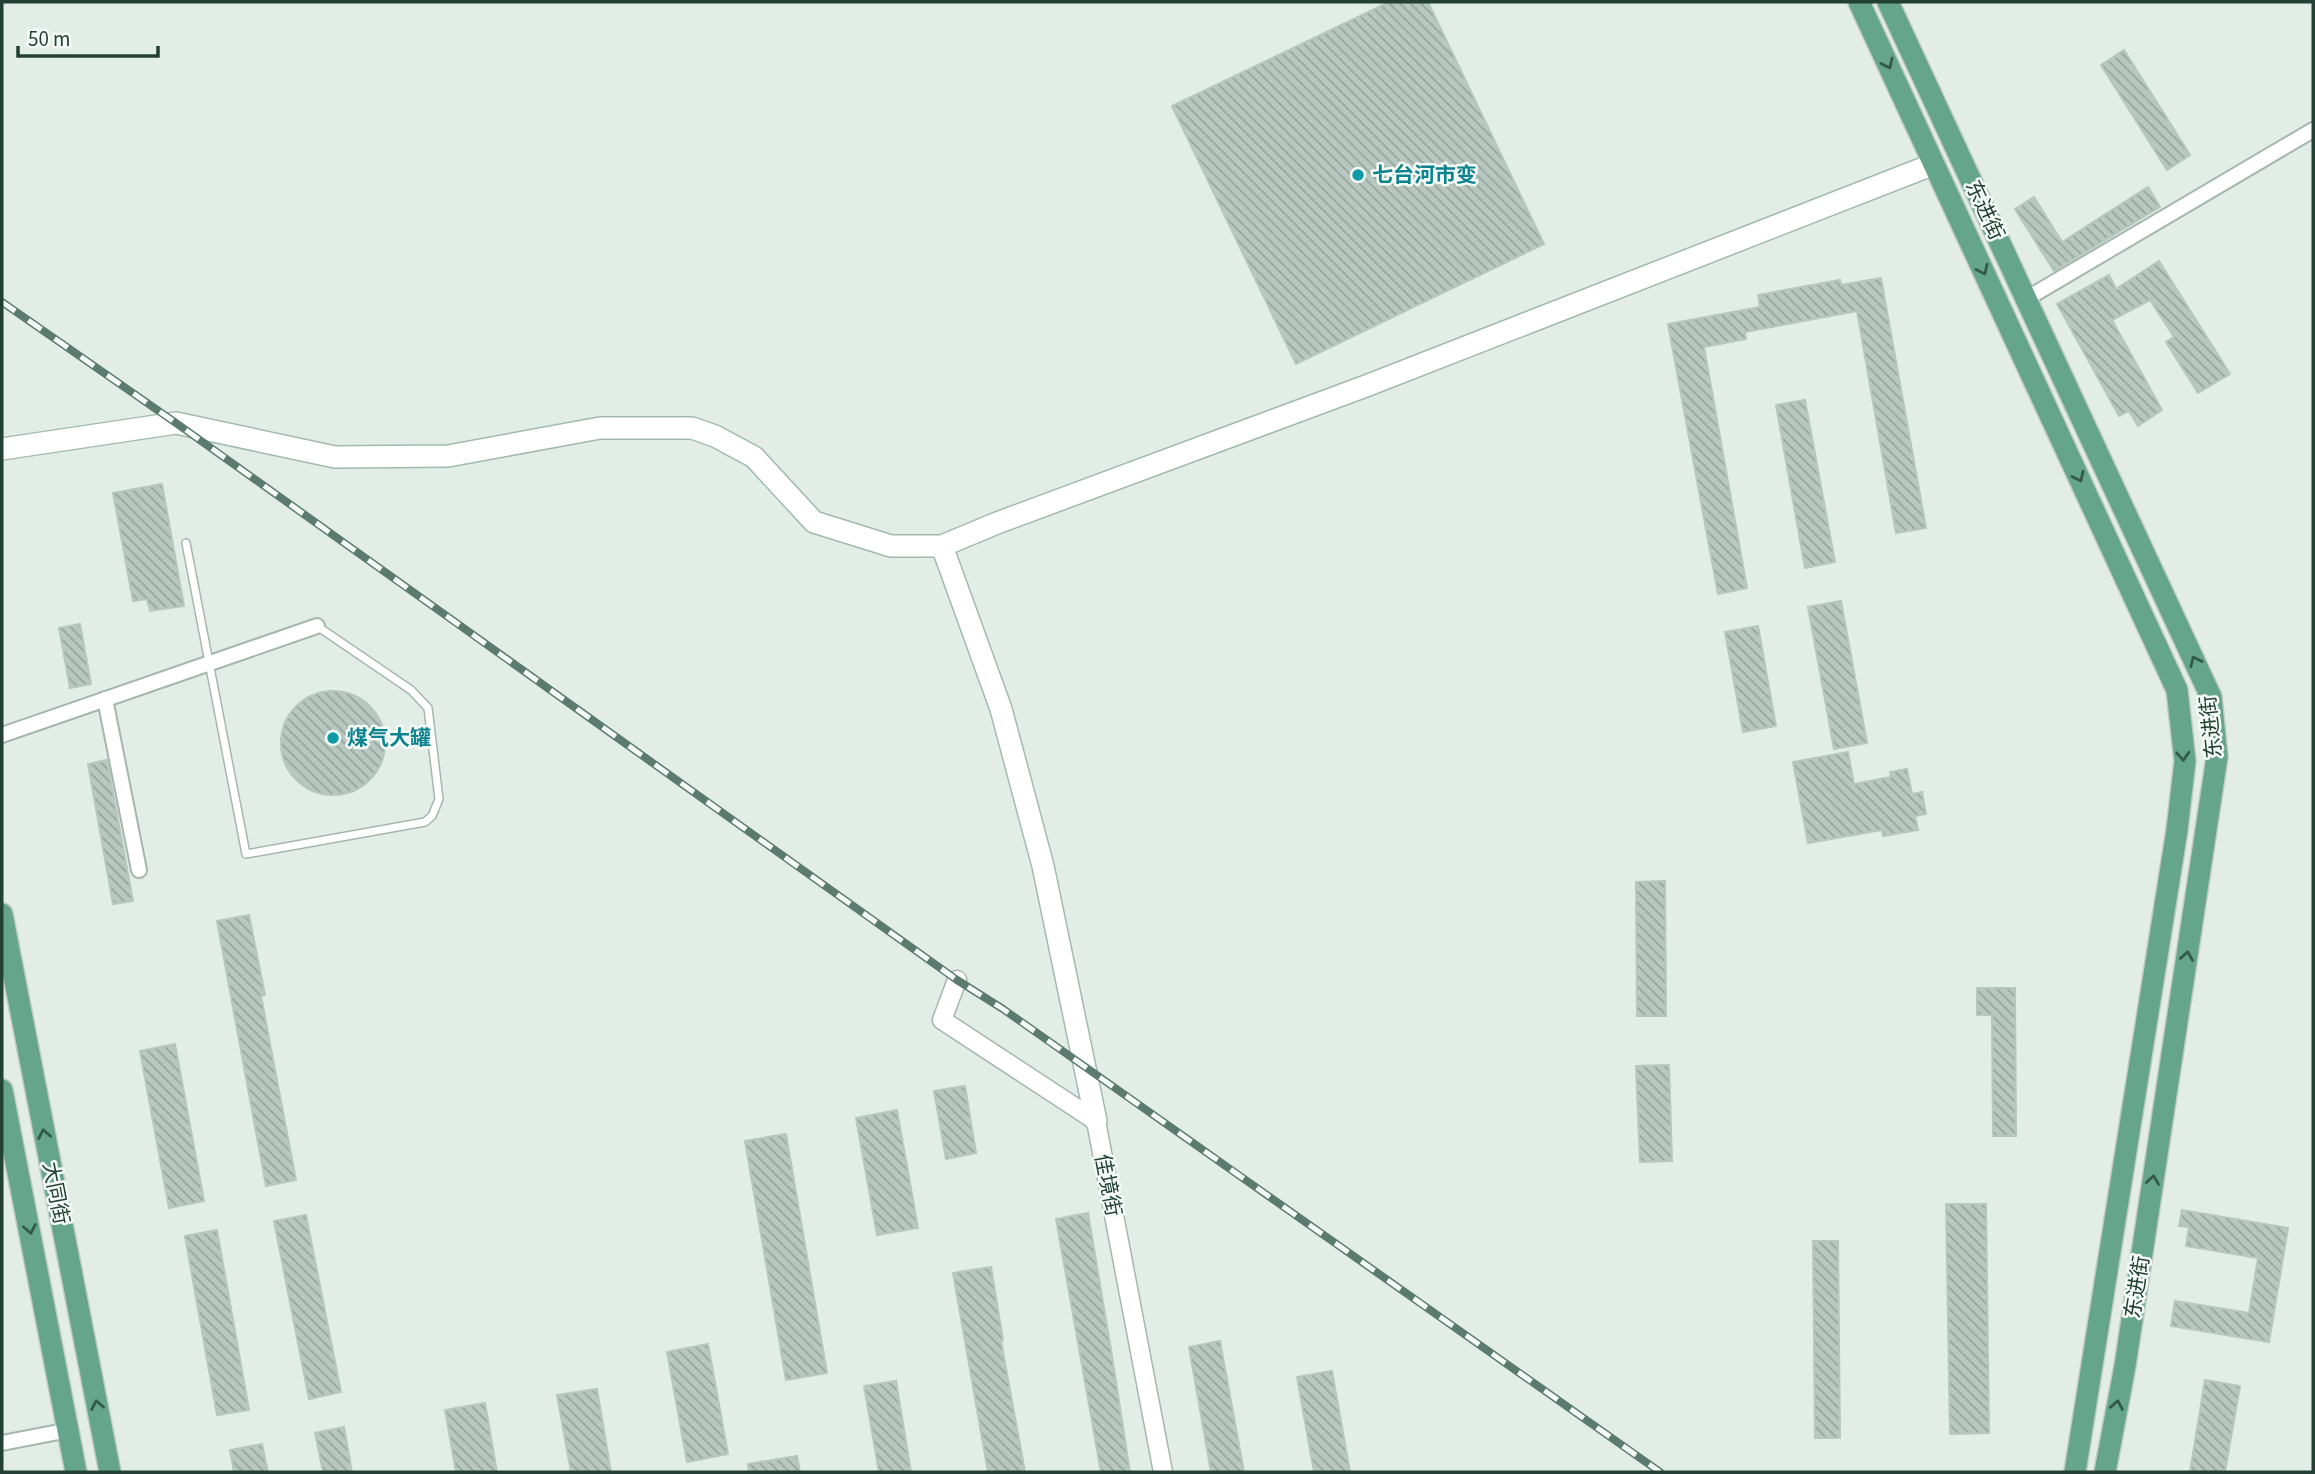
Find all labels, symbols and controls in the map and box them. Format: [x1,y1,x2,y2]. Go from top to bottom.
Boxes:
scale bar [18,14,158,58]
text: 50 m [28,24,70,54]
one-way arrow [1880,57,1894,69]
place label: 七台河市变 [1372,160,1477,190]
marker: 七台河市变 [1350,167,1366,183]
street label: 东进街 [1958,175,2012,245]
one-way arrow [1975,263,1989,275]
one-way arrow [2071,470,2085,482]
one-way arrow [2189,656,2203,668]
street label: 东进街 [2193,694,2229,760]
place label: 煤气大罐 [347,723,431,753]
marker: 煤气大罐 [325,730,341,746]
one-way arrow [2176,751,2191,762]
one-way arrow [2179,950,2194,961]
one-way arrow [38,1128,53,1140]
street label: 佳境街 [1087,1151,1129,1219]
street label: 大同街 [35,1159,77,1227]
one-way arrow [2145,1175,2160,1186]
one-way arrow [21,1223,36,1235]
street label: 东进街 [2117,1254,2157,1320]
one-way arrow [90,1399,105,1411]
one-way arrow [2109,1399,2124,1411]

